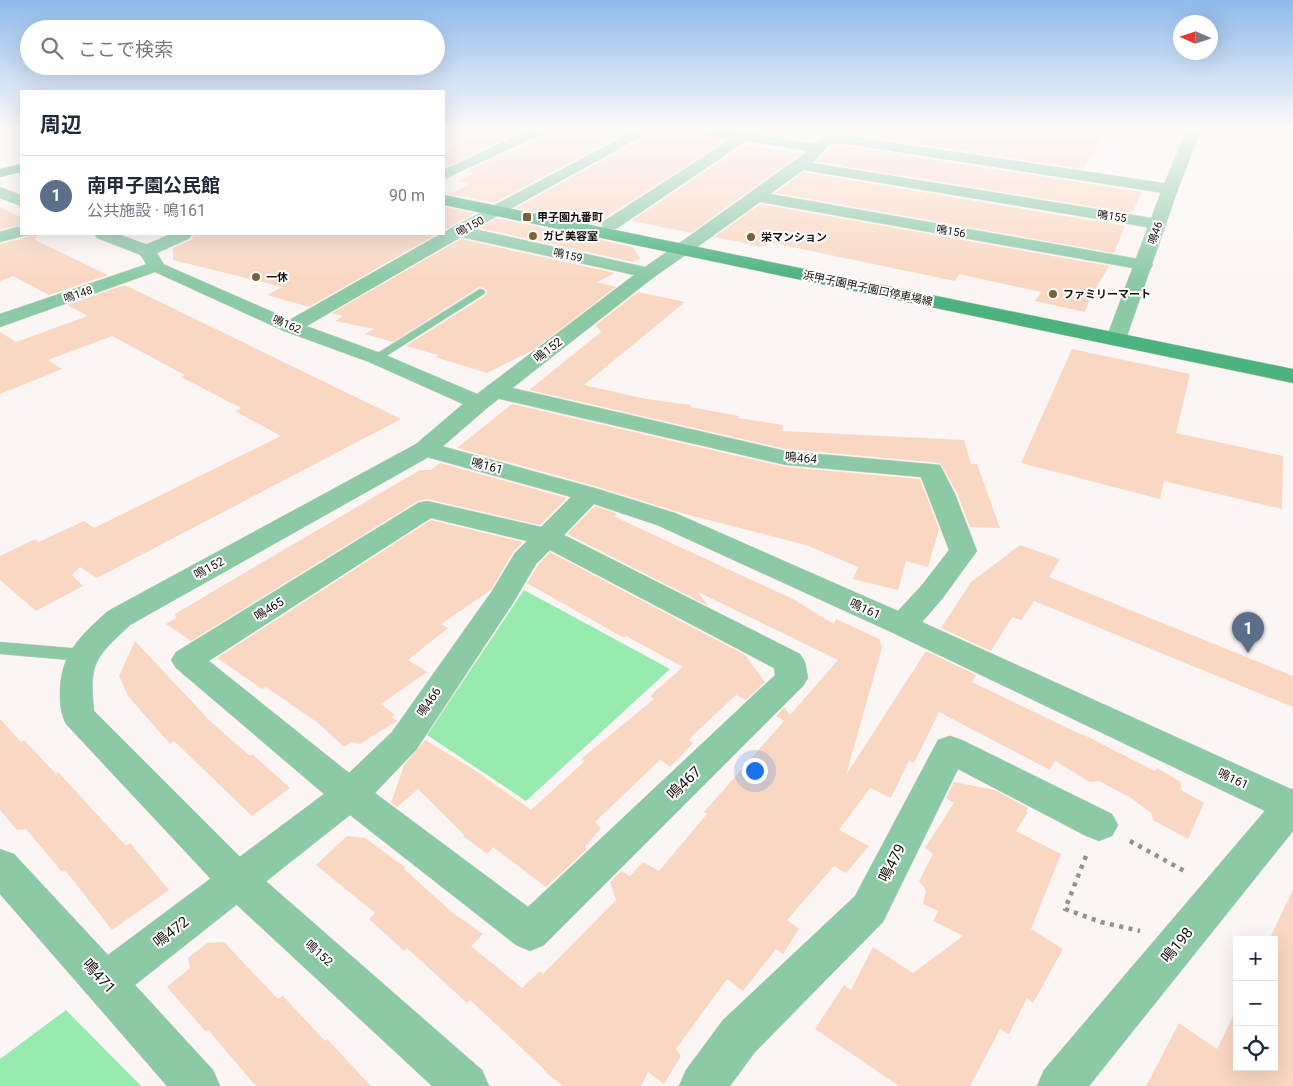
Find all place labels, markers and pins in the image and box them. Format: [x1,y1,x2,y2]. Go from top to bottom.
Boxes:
marker: 甲子園九番町 [521,211,533,223]
place label: 甲子園九番町 [537,211,603,224]
marker: ガビ美容室 [527,230,539,242]
place label: ガビ美容室 [543,230,598,243]
marker: 栄マンション [745,231,757,243]
place label: 栄マンション [761,231,827,244]
marker: 一休 [250,271,262,283]
place label: 一休 [266,271,288,284]
marker: ファミリーマート [1047,288,1059,300]
place label: ファミリーマート [1063,288,1151,301]
pin: 1 [1232,612,1264,653]

